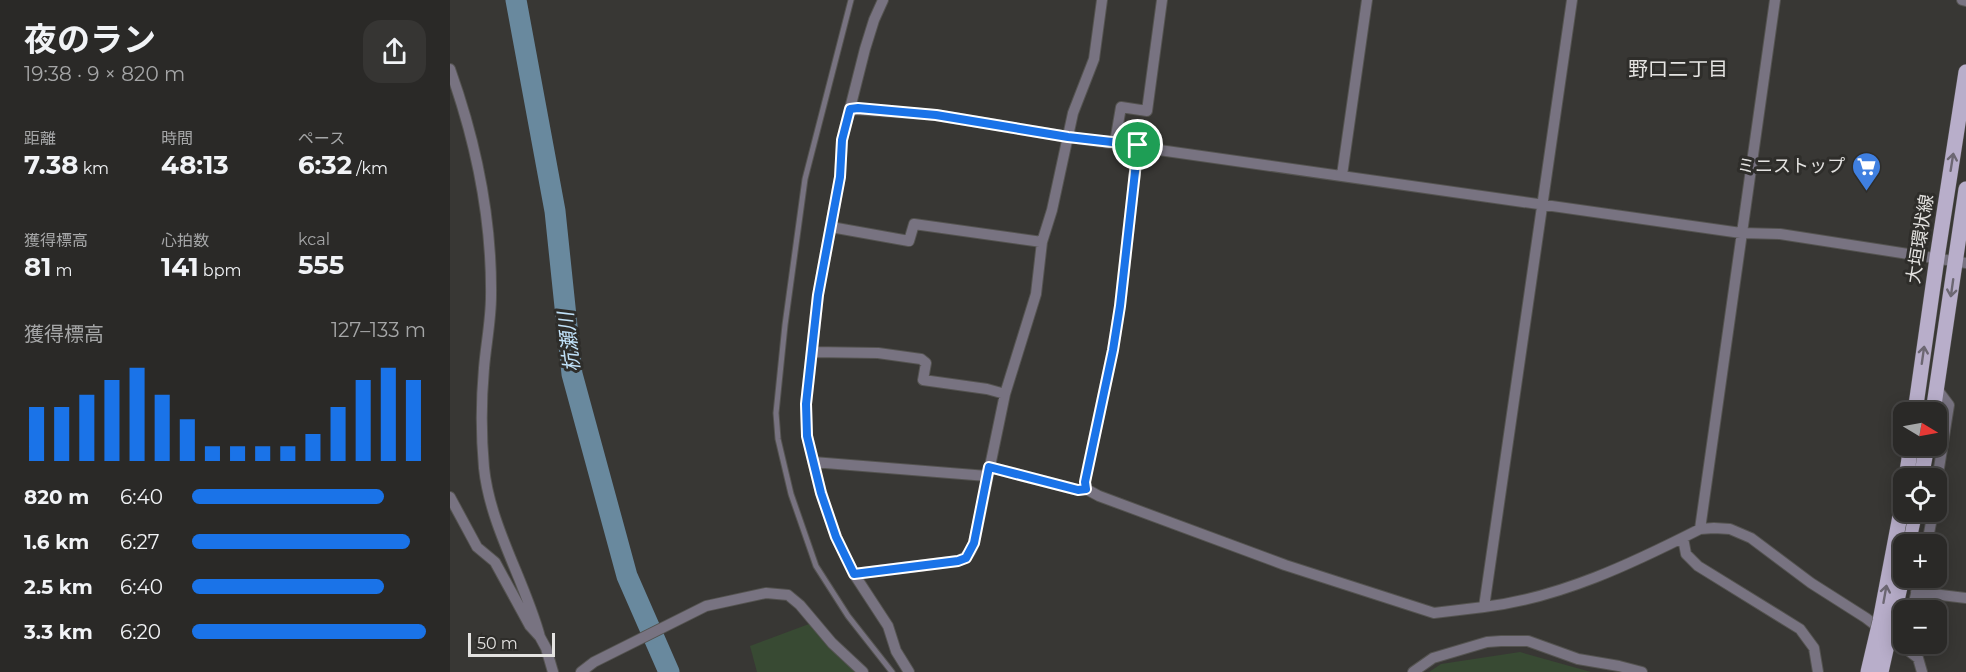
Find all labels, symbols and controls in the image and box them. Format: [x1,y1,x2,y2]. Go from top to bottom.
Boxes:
text: 夜のラン [24,19,156,59]
button: share [363,20,426,83]
district label: 野口二丁目 [1628,57,1728,81]
text: 19:38 · 9 × 820 m [24,62,185,86]
pin [1112,119,1163,170]
icon: arrive [1121,128,1154,161]
text: 距離 [24,129,56,148]
text: 時間 [161,129,193,148]
text: ペース [298,129,345,148]
text: 7.38 [24,149,78,181]
text: 48:13 [161,149,229,181]
text: 6:32 [298,149,352,181]
supermarket icon: ミニストップ [1850,150,1882,192]
one-way arrow [1946,152,1957,172]
place label: ミニストップ [1737,155,1845,177]
text: km [78,159,109,178]
text: /km [352,159,388,178]
street label: 大垣環状線 [1902,193,1938,285]
text: kcal [298,230,330,249]
text: 獲得標高 [24,231,88,250]
text: 心拍数 [161,231,209,250]
text: 555 [298,249,344,281]
text: 81 [24,251,51,283]
text: 141 [161,251,199,283]
text: m [51,261,73,280]
text: bpm [199,261,242,280]
one-way arrow [1947,278,1958,298]
water label: 杭瀬川 [553,309,585,373]
text: 127–133 m [331,318,426,342]
text: 獲得標高 [24,322,104,346]
one-way arrow [1918,345,1929,365]
north arrow [1893,402,1947,456]
map controls [1893,402,1947,654]
button: locate [1893,468,1947,522]
text: 820 m [24,485,89,509]
text: 6:40 [120,485,163,509]
text: 1.6 km [24,530,89,554]
text: 6:27 [120,530,160,554]
button: + [1893,534,1947,588]
text: 2.5 km [24,575,93,599]
text: 6:40 [120,575,163,599]
one-way arrow [1880,585,1891,605]
button: − [1893,600,1947,654]
text: 3.3 km [24,620,93,644]
text: 6:20 [120,620,161,644]
scale bar [468,630,555,658]
text: 50 m [477,634,518,653]

